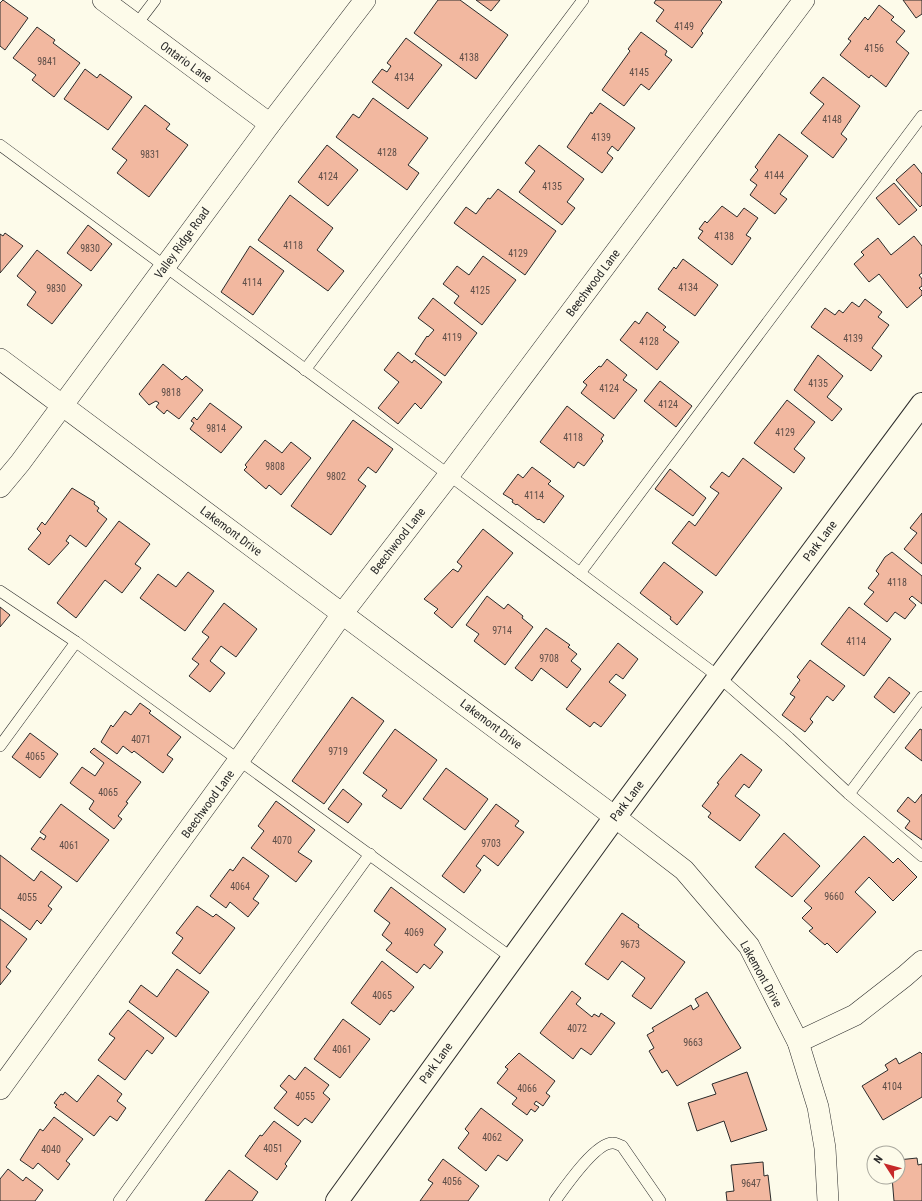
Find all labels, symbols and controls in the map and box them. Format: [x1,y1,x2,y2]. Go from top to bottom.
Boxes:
house number: 4149 [674,21,694,32]
street label: Ontario Lane [157,39,215,86]
house number: 4156 [864,43,884,54]
house number: 4138 [459,52,479,63]
house number: 9841 [37,56,57,67]
house number: 4145 [629,67,649,78]
house number: 4134 [394,72,414,83]
house number: 4148 [822,114,842,125]
house number: 4139 [591,132,611,143]
house number: 4128 [377,147,397,158]
house number: 9831 [140,149,160,160]
house number: 4144 [764,170,784,181]
house number: 4124 [318,171,338,182]
house number: 4135 [542,181,562,192]
street label: Valley Ridge Road [152,205,213,281]
house number: 4138 [714,231,734,242]
house number: 4118 [283,240,303,251]
house number: 9830 [80,243,100,254]
street label: Beechwood Lane [563,246,623,319]
house number: 4129 [508,248,528,259]
house number: 4114 [242,277,262,288]
house number: 4134 [678,282,698,293]
house number: 9830 [46,283,66,294]
house number: 4125 [470,285,490,296]
house number: 4119 [442,332,462,343]
house number: 4139 [843,333,863,344]
house number: 4128 [639,336,659,347]
house number: 4135 [808,378,828,389]
house number: 4124 [599,383,619,394]
house number: 9818 [161,387,181,398]
house number: 4124 [658,399,678,410]
house number: 9814 [206,423,226,434]
house number: 4129 [775,427,795,438]
house number: 4118 [563,432,583,443]
house number: 9808 [265,461,285,472]
house number: 9802 [326,471,346,482]
house number: 4114 [524,490,544,501]
street label: Lakemont Drive [197,503,265,559]
street label: Beechwood Lane [368,505,429,577]
street label: Park Lane [800,518,840,564]
house number: 4118 [887,577,907,588]
house number: 9714 [492,625,512,636]
house number: 4114 [846,636,866,647]
house number: 9708 [539,653,559,664]
street label: Lakemont Drive [457,696,525,752]
house number: 4071 [131,734,151,745]
house number: 9719 [328,746,348,757]
house number: 4065 [25,751,45,762]
street label: Beechwood Lane [179,767,238,841]
street label: Park Lane [607,778,647,824]
house number: 4065 [98,787,118,798]
house number: 4070 [272,835,292,846]
house number: 9703 [481,838,501,849]
house number: 4061 [59,840,79,851]
house number: 4064 [230,881,250,892]
house number: 9660 [824,891,844,902]
house number: 4055 [17,892,37,903]
house number: 4069 [404,927,424,938]
street label: Lakemont Drive [737,938,785,1010]
house number: 9673 [620,939,640,950]
house number: 4065 [372,990,392,1001]
house number: 4072 [567,1023,587,1034]
house number: 9663 [683,1037,703,1048]
street label: Park Lane [417,1040,456,1086]
house number: 4061 [332,1044,352,1055]
house number: 4104 [882,1081,902,1092]
house number: 4066 [517,1083,537,1094]
house number: 4055 [295,1091,315,1102]
house number: 4062 [482,1132,502,1143]
house number: 4051 [263,1143,283,1154]
house number: 4040 [41,1144,61,1155]
north arrow [866,1145,906,1185]
text: N [871,1153,886,1166]
house number: 4056 [442,1176,462,1187]
house number: 9647 [741,1178,761,1189]

